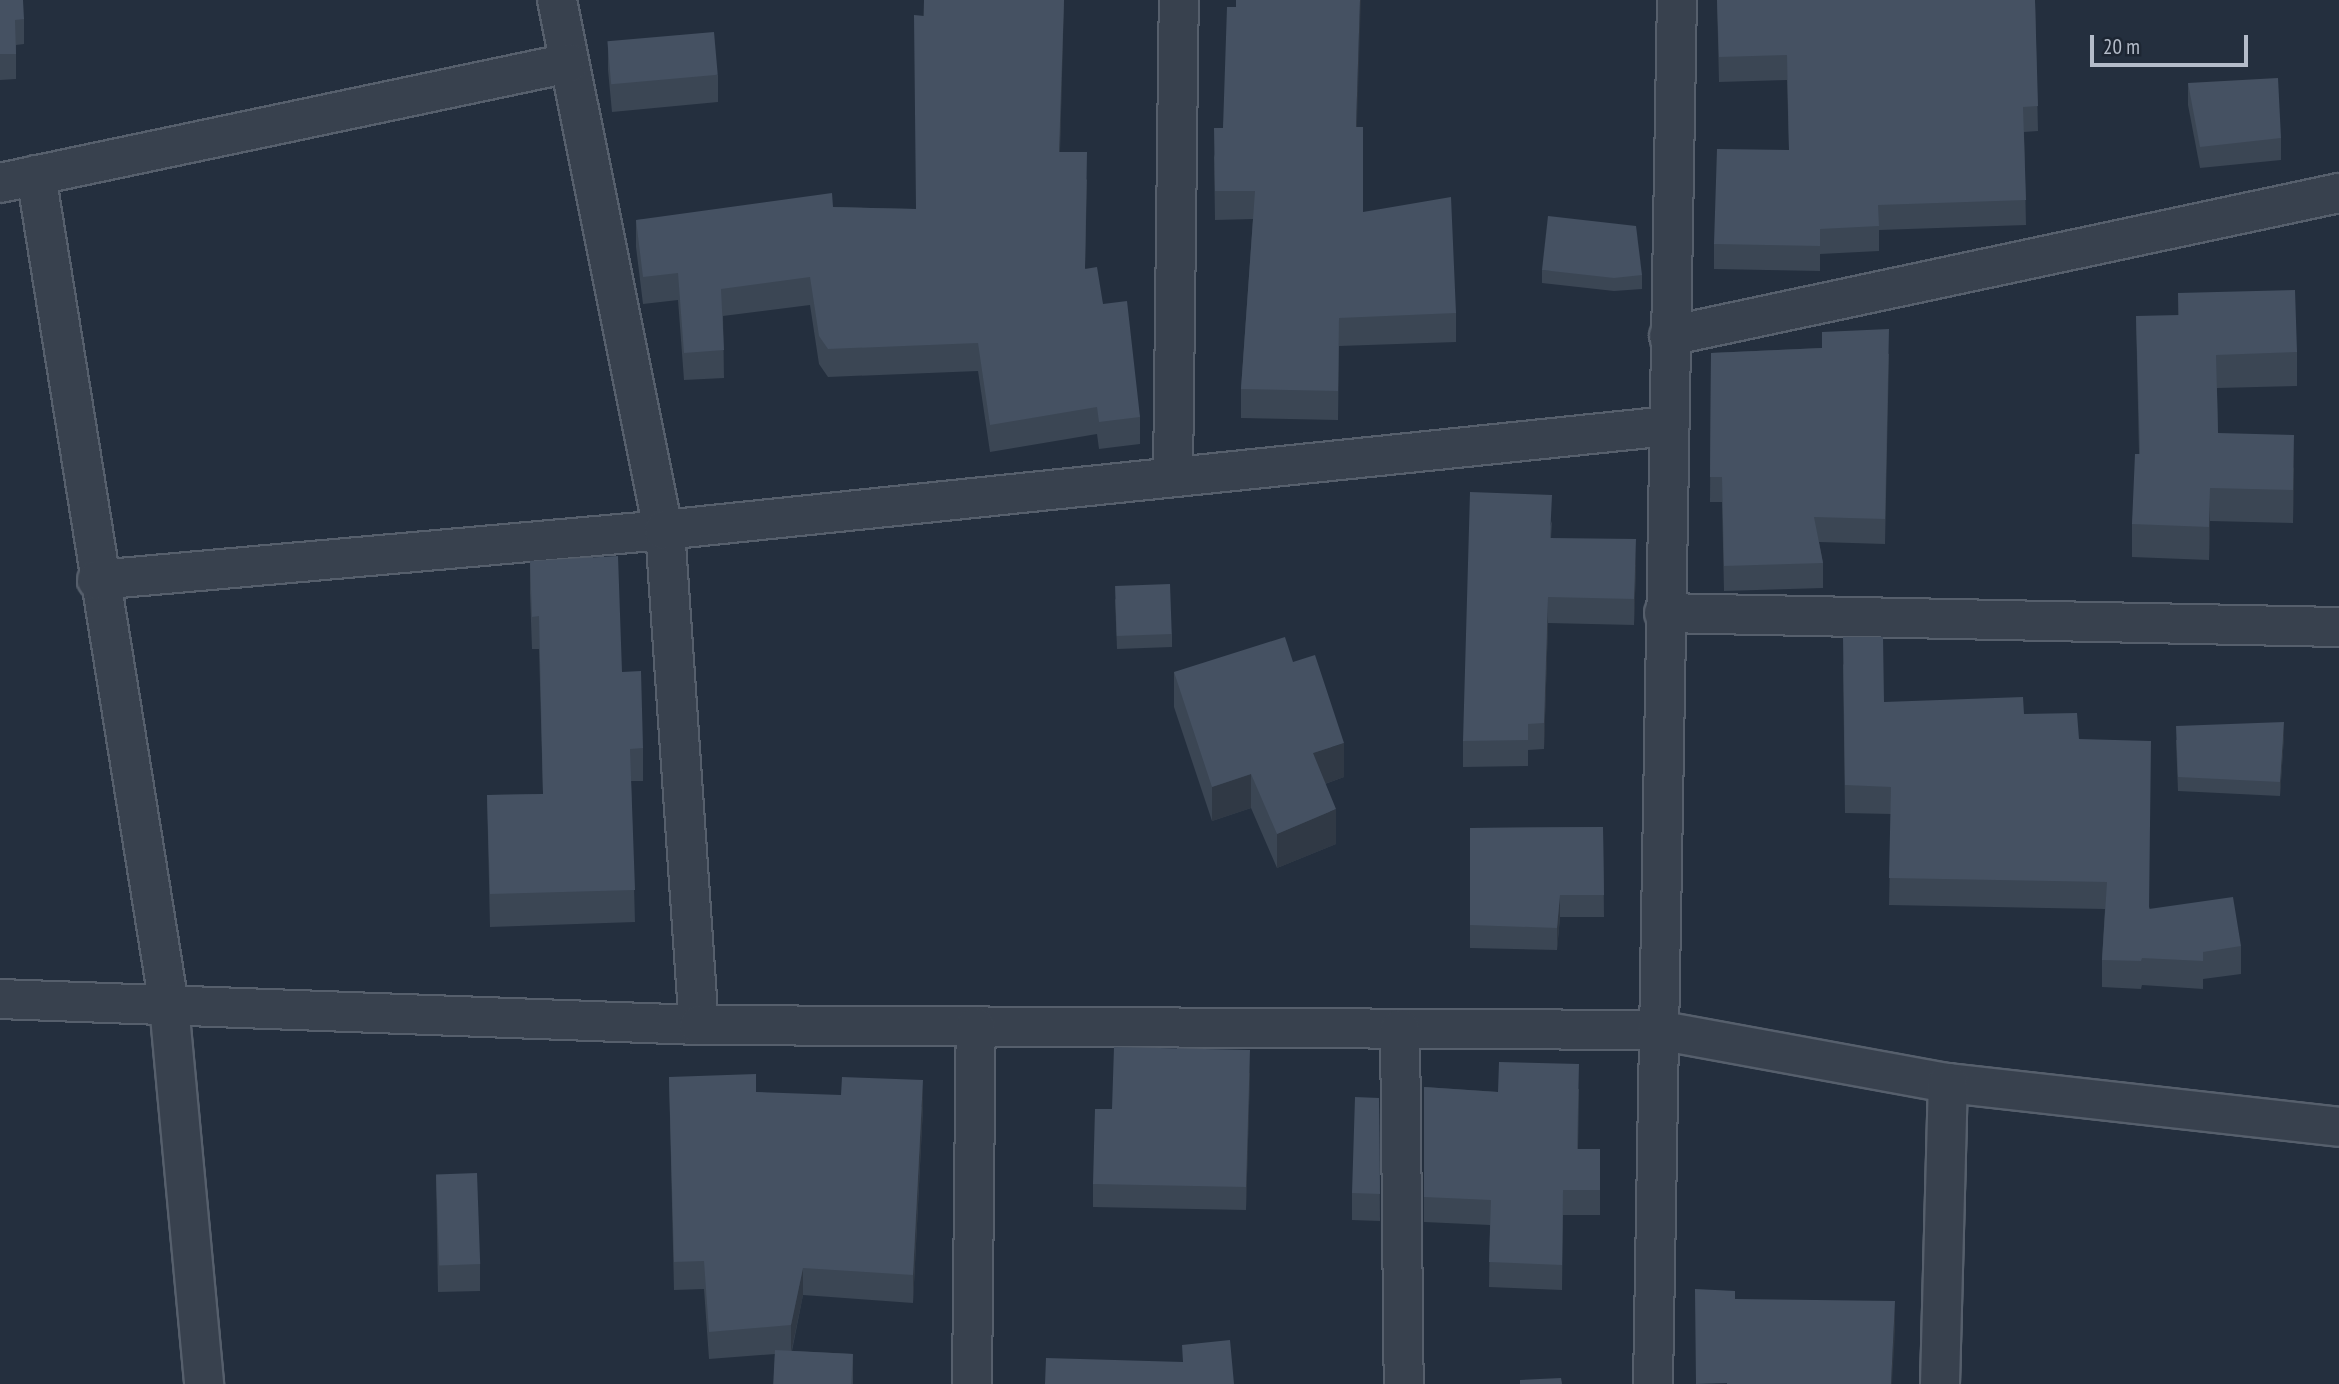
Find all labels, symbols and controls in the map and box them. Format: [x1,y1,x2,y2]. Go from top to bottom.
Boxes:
scale bar [2094,21,2252,65]
text: 20 m [2103,33,2140,60]

